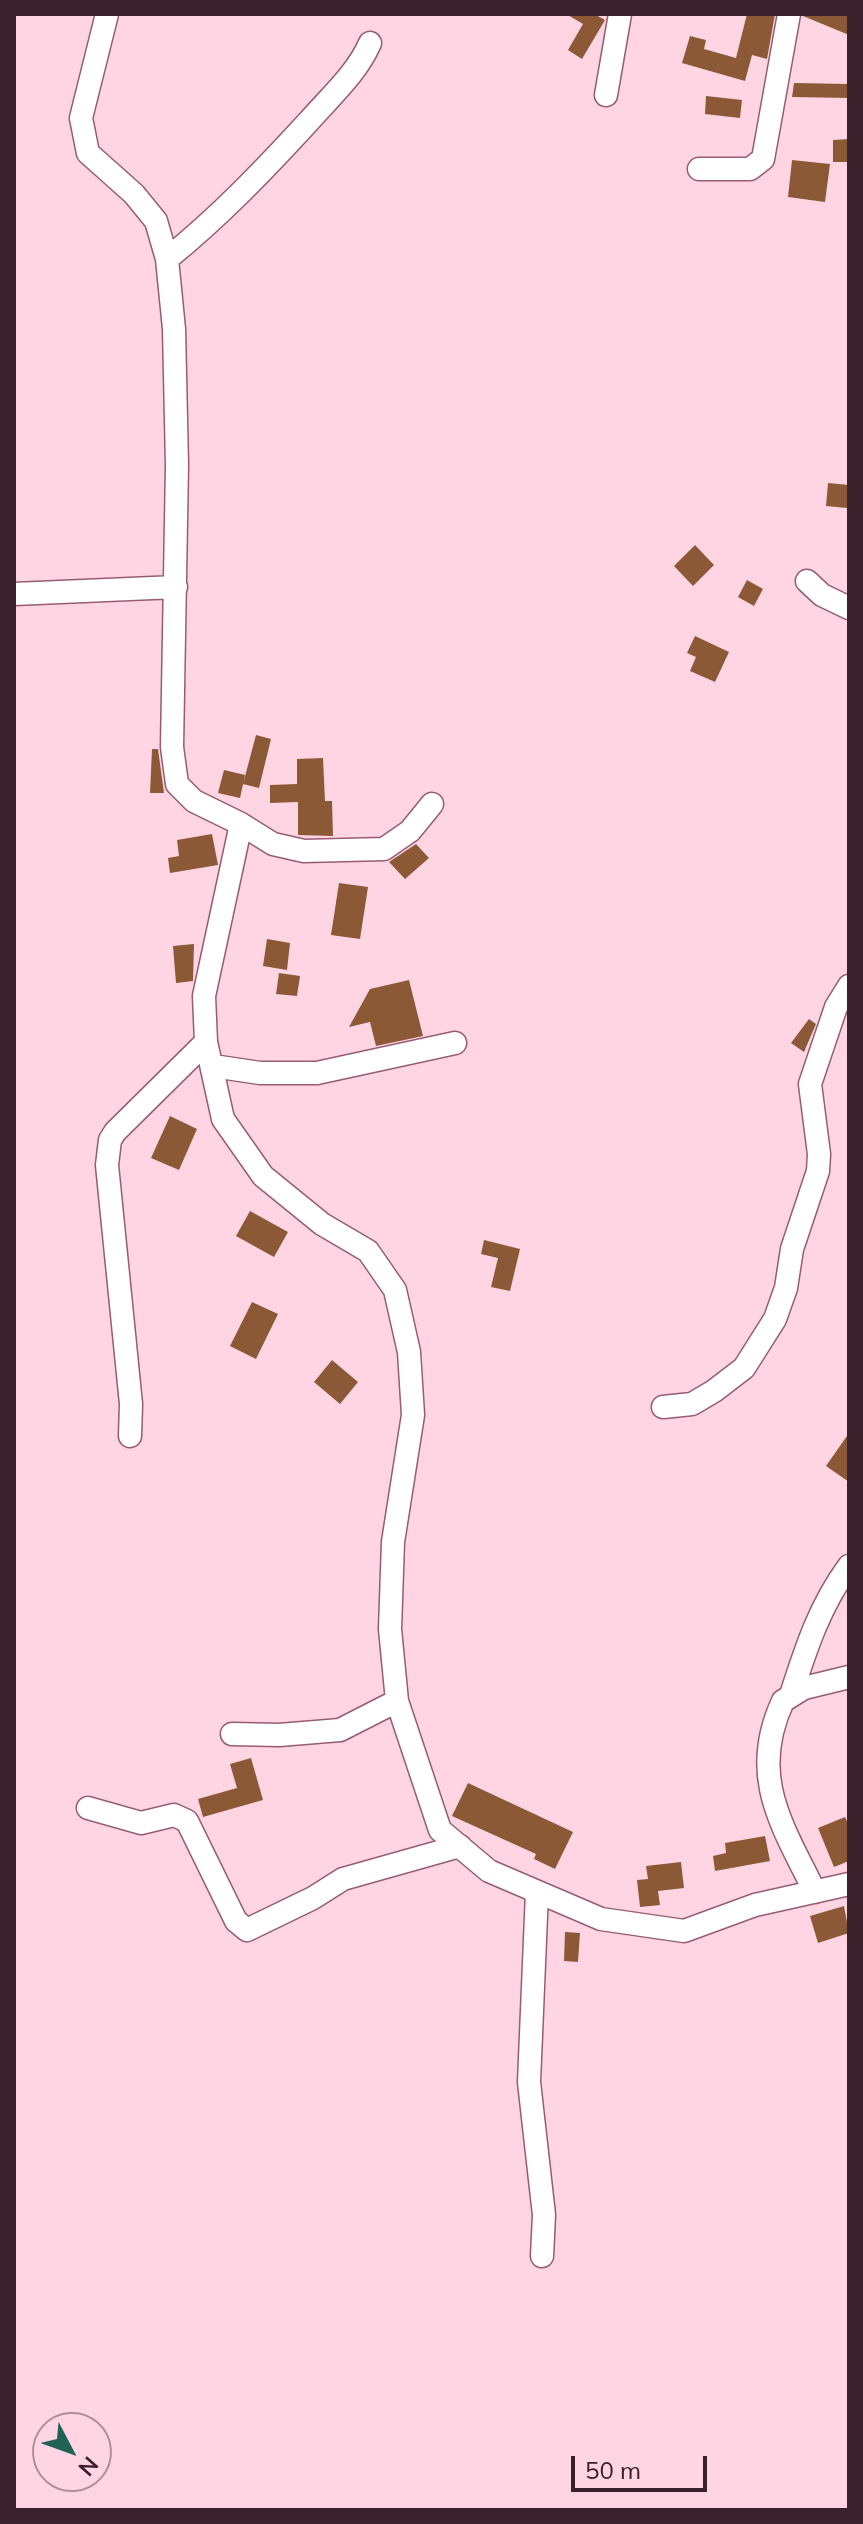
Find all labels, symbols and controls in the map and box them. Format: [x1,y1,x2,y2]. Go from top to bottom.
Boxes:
north arrow [32,2412,112,2492]
scale bar [575,2440,711,2490]
text: N [73,2451,105,2482]
text: 50 m [585,2455,641,2485]

